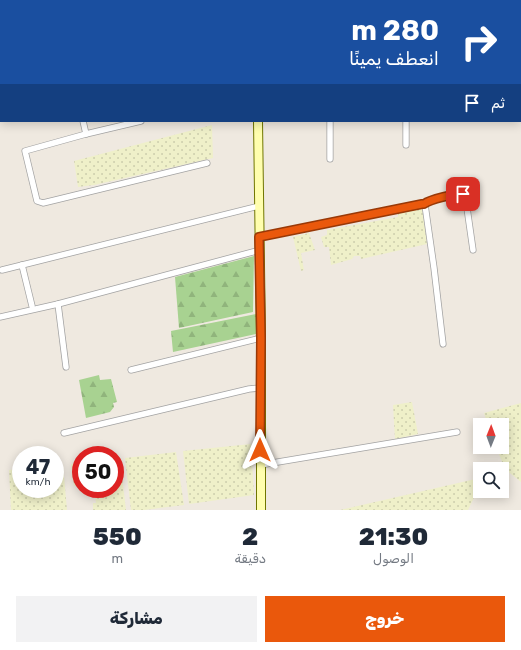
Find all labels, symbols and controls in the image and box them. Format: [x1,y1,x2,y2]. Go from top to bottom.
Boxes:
text: 280 m [351,14,439,47]
icon: right [453,16,505,68]
text: انعطف يمينًا [349,48,439,70]
icon: arrive [461,92,483,114]
text: ثم [491,94,505,112]
pin [446,177,480,211]
icon: arrive [452,183,474,205]
north arrow [473,418,509,454]
map controls [473,418,509,498]
position arrow [239,429,281,471]
speed limit sign: 50 [72,446,124,498]
text: 47 [26,455,50,479]
button: search [473,462,509,498]
text: km/h [26,476,50,488]
text: 550 [93,523,142,551]
text: 2 [242,523,258,551]
text: 21:30 [359,523,428,551]
text: m [111,551,123,566]
text: دقيقة [234,551,266,566]
text: الوصول [373,551,414,566]
button: مشاركة [16,596,257,642]
button: خروج [265,596,505,642]

